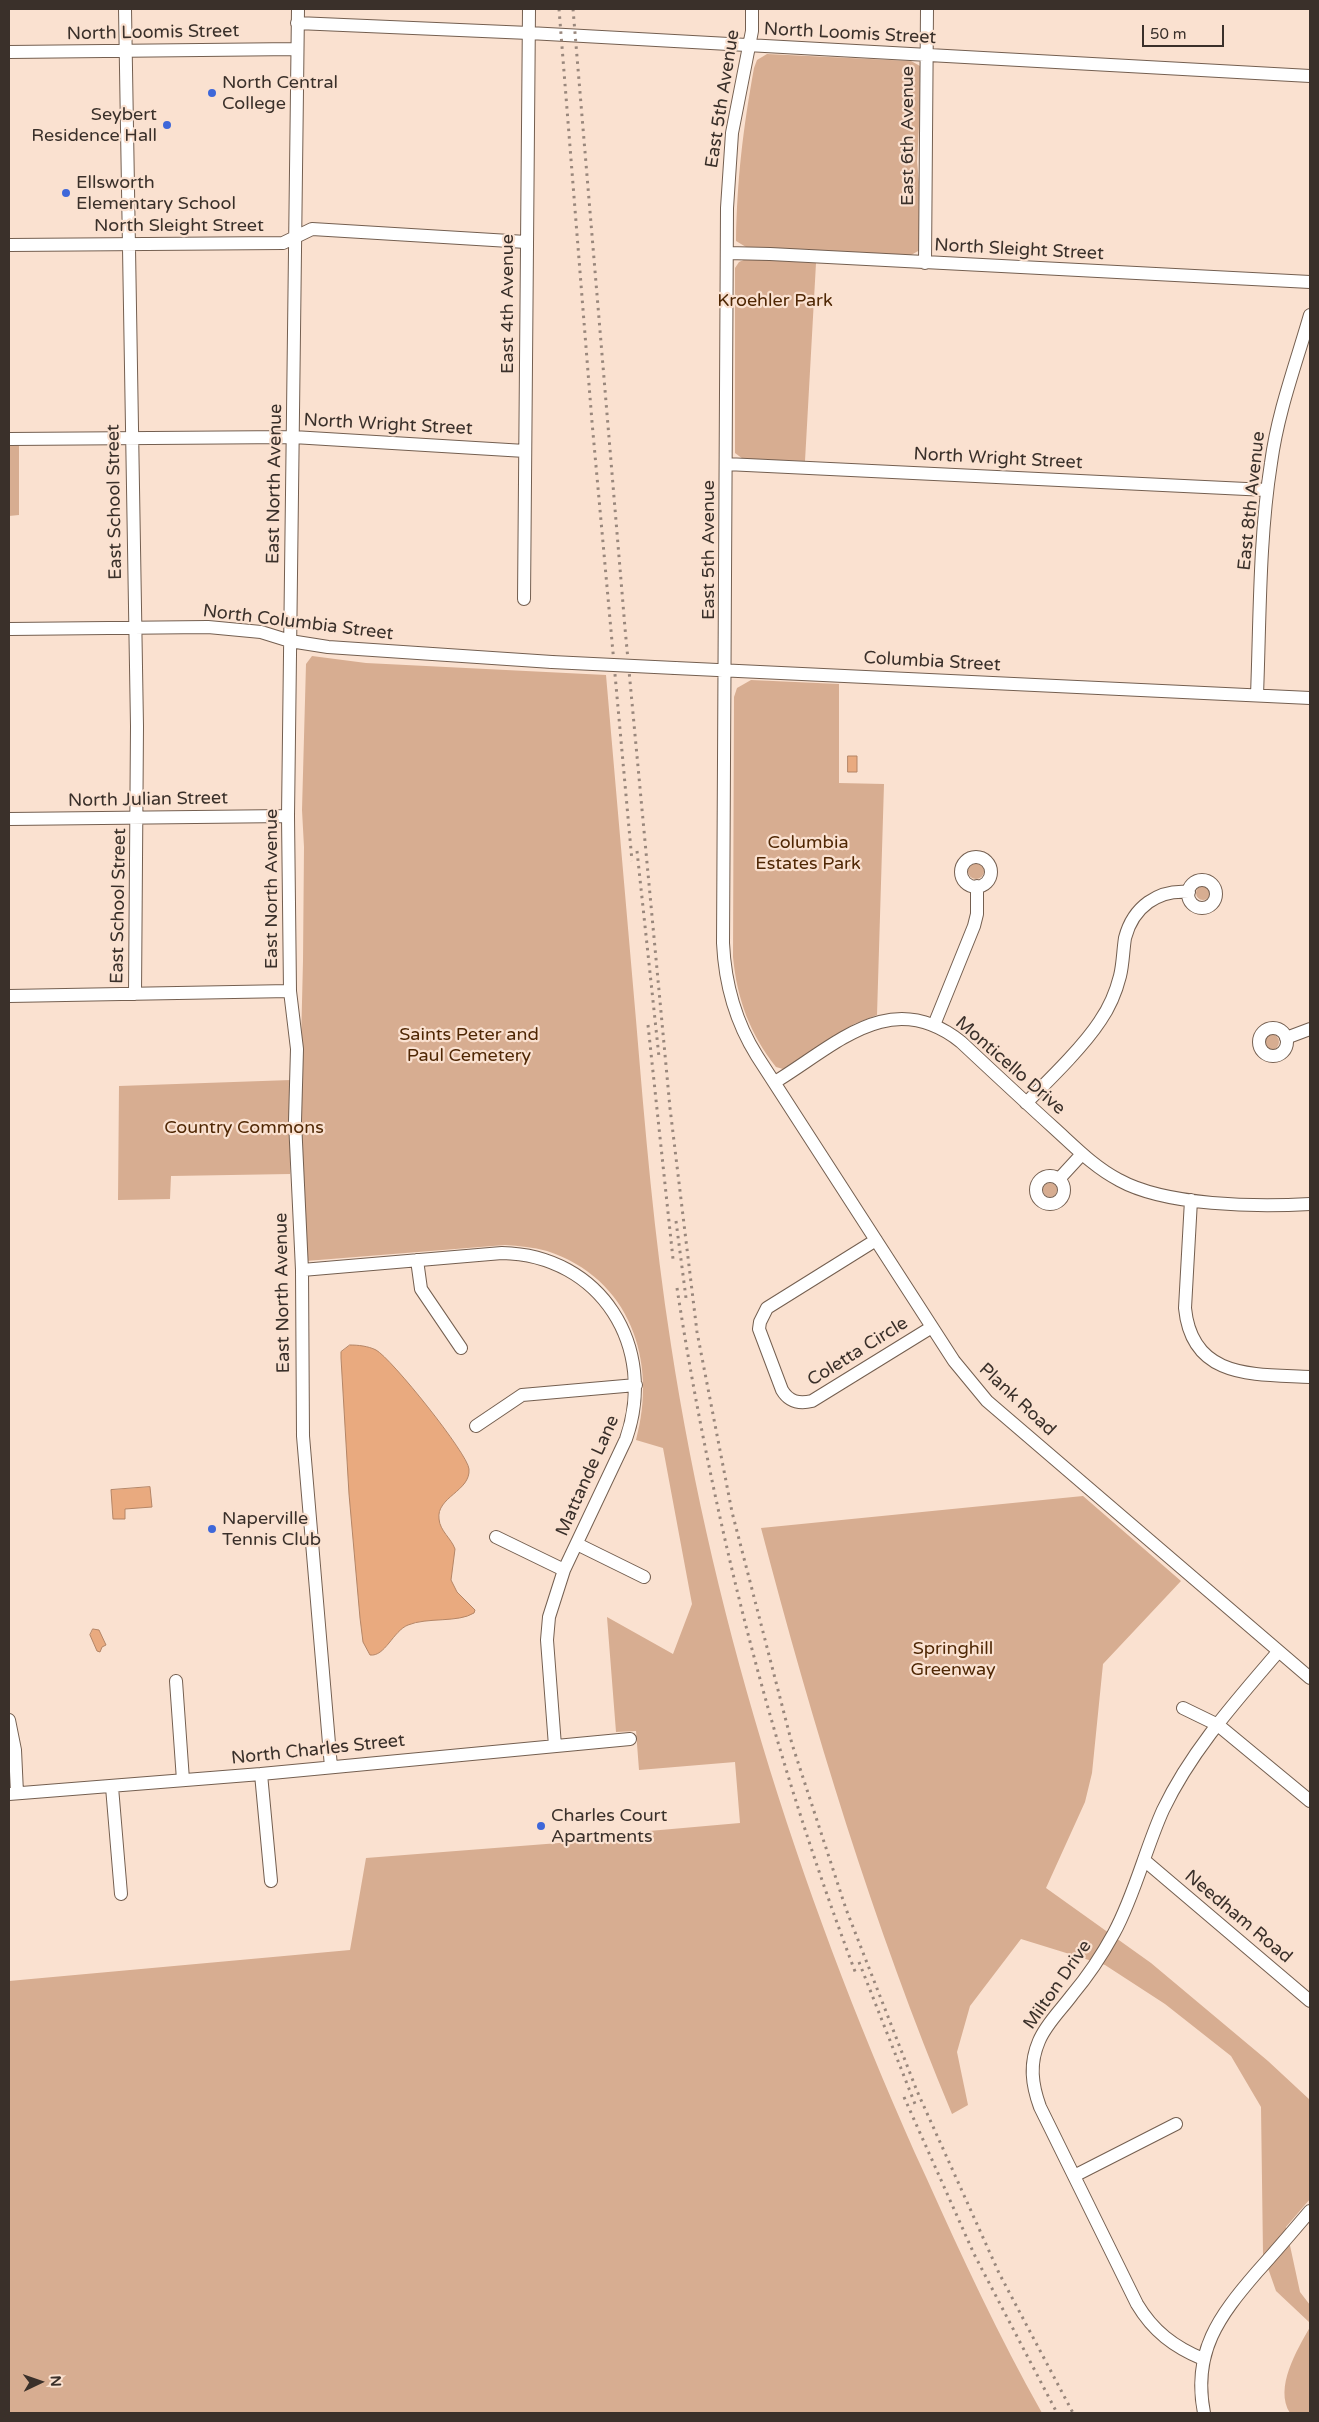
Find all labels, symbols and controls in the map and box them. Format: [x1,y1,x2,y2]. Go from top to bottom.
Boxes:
scale bar [1144,15,1226,47]
street label: North Loomis Street [763,19,937,49]
street label: North Loomis Street [67,21,239,45]
text: 50 m [1150,25,1187,43]
street label: East 5th Avenue [701,28,745,170]
street label: East 6th Avenue [897,66,919,206]
place label: North Central College [222,72,338,115]
marker: North Central College [206,87,218,99]
place label: Seybert Residence Hall [31,104,157,146]
marker: Seybert Residence Hall [161,119,173,131]
place label: Ellsworth Elementary School [76,172,236,214]
marker: Ellsworth Elementary School [60,187,72,199]
street label: North Sleight Street [94,215,264,237]
street label: East 4th Avenue [497,234,519,374]
street label: North Sleight Street [934,235,1104,265]
park label: Kroehler Park [717,290,833,312]
street label: East North Avenue [263,404,287,564]
street label: North Wright Street [303,410,473,440]
street label: East School Street [103,424,127,580]
street label: East 8th Avenue [1234,430,1270,572]
street label: North Wright Street [913,444,1083,474]
street label: East 5th Avenue [698,480,720,620]
street label: North Columbia Street [202,601,394,645]
street label: Columbia Street [863,648,1001,676]
street label: North Julian Street [68,788,228,812]
street label: East North Avenue [261,809,283,969]
street label: East School Street [107,828,131,984]
park label: Columbia Estates Park [755,832,861,874]
street label: Monticello Drive [951,1012,1069,1120]
park label: Saints Peter and Paul Cemetery [399,1024,539,1066]
park label: Country Commons [164,1117,324,1139]
street label: East North Avenue [271,1213,295,1373]
street label: Coletta Circle [804,1313,912,1391]
street label: Plank Road [974,1359,1060,1441]
street label: Mattande Lane [552,1412,624,1540]
place label: Naperville Tennis Club [222,1508,321,1550]
marker: Naperville Tennis Club [206,1523,218,1535]
park label: Springhill Greenway [910,1638,996,1680]
street label: North Charles Street [230,1730,406,1770]
place label: Charles Court Apartments [551,1805,667,1848]
marker: Charles Court Apartments [535,1820,547,1832]
street label: Needham Road [1180,1866,1296,1968]
street label: Milton Drive [1019,1936,1097,2034]
north arrow [15,2357,65,2407]
text: N [47,2375,64,2387]

